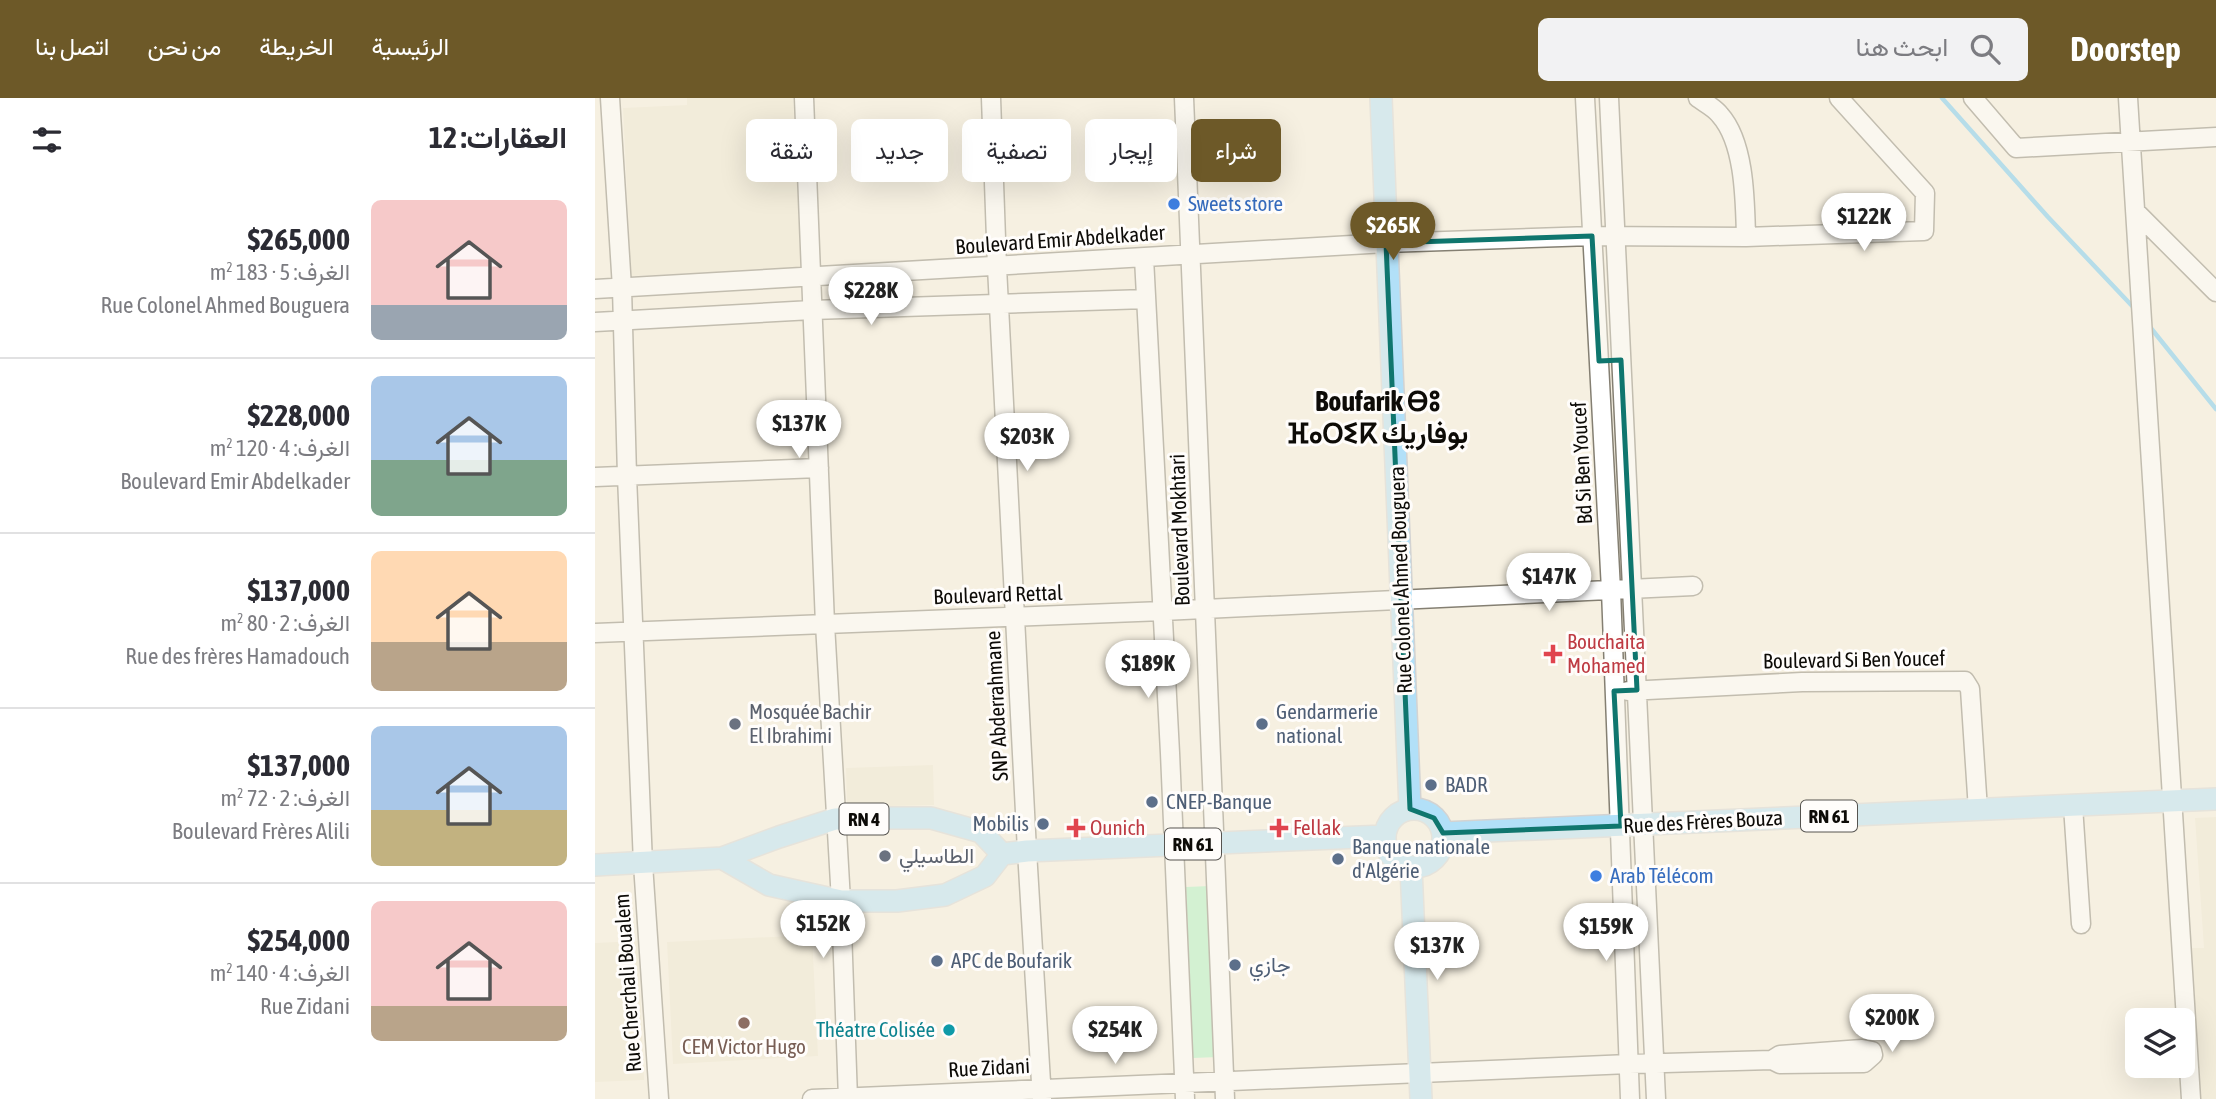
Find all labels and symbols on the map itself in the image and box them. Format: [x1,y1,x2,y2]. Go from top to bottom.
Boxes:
place label: Sweets store [1188,191,1283,215]
pin: $122K [1815,194,1913,253]
marker: Sweets store [1166,196,1182,212]
pin: $265K [1344,202,1442,262]
street label: Boulevard Emir Abdelkader [954,220,1166,258]
pin: $228K [822,268,920,327]
district label: Boufarik ⴱⵓ ⴼⴰⵔⵉⴽ بوفاريك [1288,385,1468,451]
pin: $137K [750,400,848,460]
street label: Bd Si Ben Youcef [1566,401,1596,525]
pin: $203K [978,414,1076,473]
street label: Boulevard Mokhtari [1164,454,1194,606]
street label: Rue Colonel Ahmed Bouguera [1384,466,1416,694]
pin: $147K [1500,554,1598,613]
street label: Boulevard Rettal [933,580,1063,608]
place label: Bouchaita Mohamed [1567,629,1645,677]
street label: SNP Abderrahmane [980,630,1012,782]
pin: $189K [1099,640,1197,700]
street label: Boulevard Si Ben Youcef [1763,645,1945,673]
marker: Bouchaita Mohamed [1545,646,1561,662]
place label: Mosquée Bachir El Ibrahimi [749,699,872,747]
place label: Gendarmerie national [1276,699,1378,747]
marker: Mosquée Bachir El Ibrahimi [727,716,743,732]
marker: Gendarmerie national [1254,716,1270,732]
place label: BADR [1445,772,1488,796]
marker: BADR [1423,777,1439,793]
place label: CNEP-Banque [1166,789,1272,813]
marker: CNEP-Banque [1144,794,1160,810]
road number: RN 61 [1801,800,1857,832]
road number: RN 4 [839,804,889,834]
street label: Rue des Frères Bouza [1622,805,1783,837]
place label: Mobilis [972,811,1029,835]
place label: Ounich [1090,815,1145,839]
place label: Fellak [1293,815,1341,839]
marker: Mobilis [1035,816,1051,832]
marker: Ounich [1068,820,1084,836]
marker: Fellak [1271,820,1287,836]
road number: RN 61 [1165,828,1221,860]
place label: Banque nationale d'Algérie [1352,834,1490,882]
place label: الطاسيلي [899,843,974,873]
marker: الطاسيلي [877,848,893,864]
marker: Banque nationale d'Algérie [1330,851,1346,867]
place label: Arab Télécom [1610,863,1714,887]
marker: Arab Télécom [1588,868,1604,884]
street label: Rue Cherchali Boualem [609,893,645,1073]
pin: $152K [774,900,872,960]
pin: $159K [1557,904,1655,963]
pin: $137K [1388,922,1486,982]
place label: APC de Boufarik [951,948,1072,972]
place label: جازي [1249,952,1291,982]
marker: APC de Boufarik [929,953,945,969]
marker: جازي [1227,957,1243,973]
pin: $200K [1843,995,1941,1054]
pin: $254K [1066,1006,1164,1066]
marker: CEM Victor Hugo [736,1015,752,1031]
place label: Théatre Colisée [816,1017,935,1041]
marker: Théatre Colisée [941,1022,957,1038]
place label: CEM Victor Hugo [682,1034,806,1058]
street label: Rue Zidani [947,1053,1031,1081]

